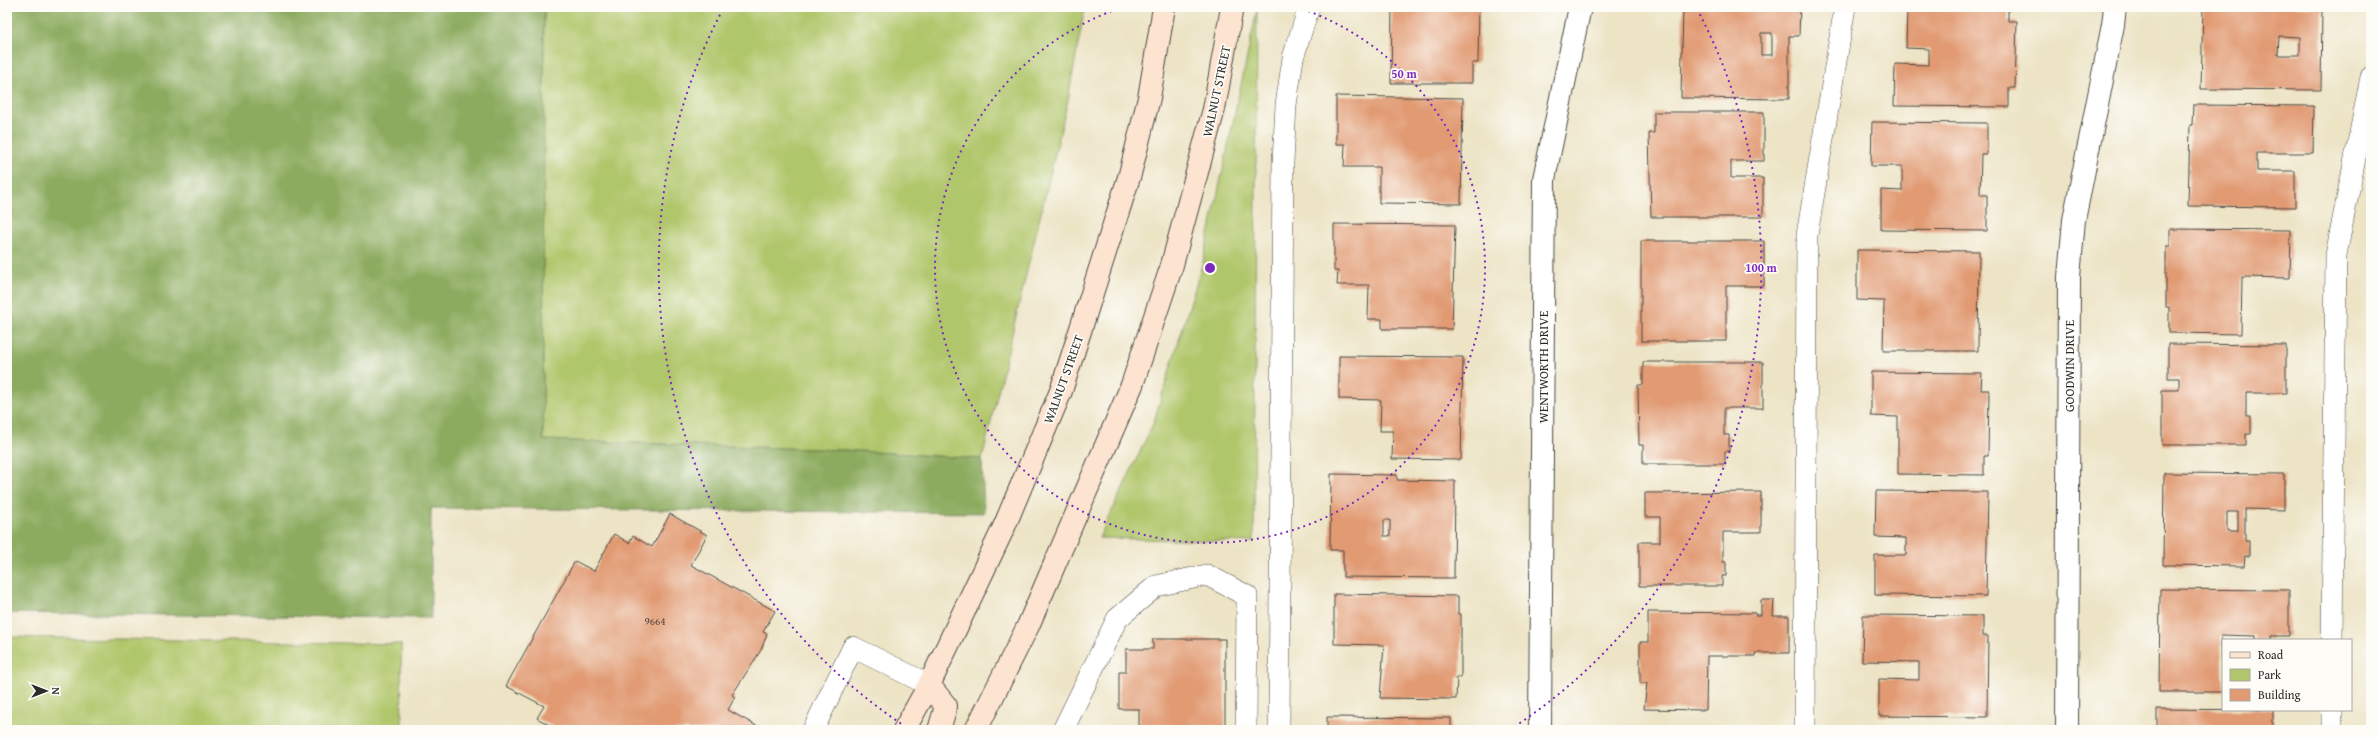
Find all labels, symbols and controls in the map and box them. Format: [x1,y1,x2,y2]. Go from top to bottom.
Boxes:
street label: WALNUT STREET [1198,43,1236,139]
text: 50 m [1391,65,1417,82]
text: 100 m [1745,259,1778,276]
centre of rings [1203,261,1217,275]
street label: WENTWORTH DRIVE [1534,310,1553,423]
street label: GOODWIN DRIVE [2060,320,2079,412]
street label: WALNUT STREET [1039,332,1089,426]
house number: 9664 [644,613,666,629]
legend [2222,639,2352,711]
text: Road [2258,646,2284,663]
text: Park [2258,666,2282,683]
north arrow [26,671,66,711]
text: Building [2258,686,2301,703]
text: N [48,687,64,695]

